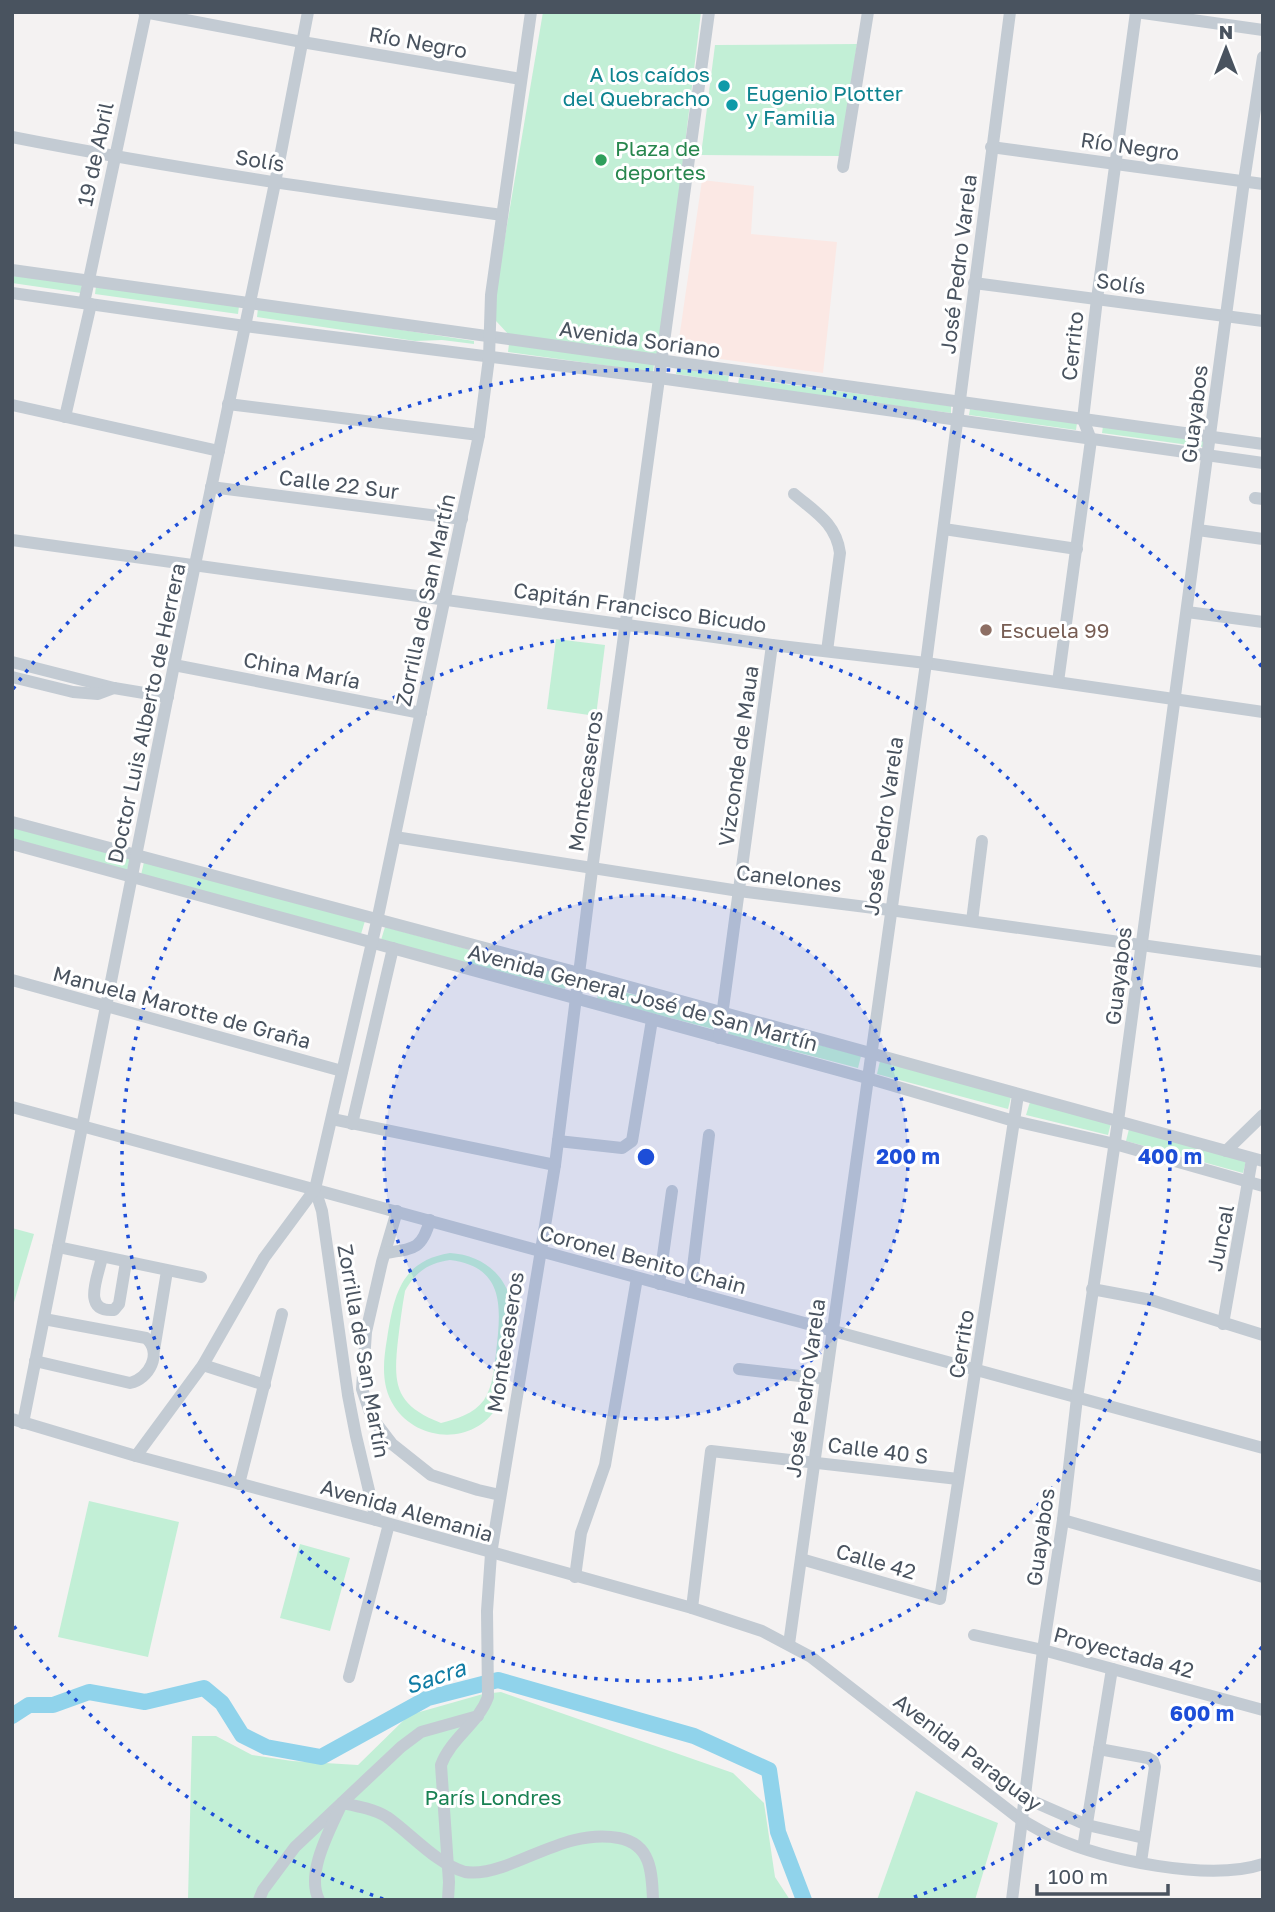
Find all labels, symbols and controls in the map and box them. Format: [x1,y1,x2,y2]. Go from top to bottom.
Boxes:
north arrow [1191,14,1261,84]
text: N [1219,20,1233,43]
street label: Río Negro [367,21,469,63]
place label: A los caídos del Quebracho [563,61,710,111]
marker: A los caídos del Quebracho [716,78,732,94]
place label: Eugenio Plotter y Familia [746,80,903,130]
marker: Eugenio Plotter y Familia [724,97,740,113]
street label: 19 de Abril [71,99,119,209]
street label: Río Negro [1079,126,1181,166]
place label: Plaza de deportes [615,135,706,185]
street label: Solís [234,143,286,177]
marker: Plaza de deportes [593,152,609,168]
street label: José Pedro Varela [934,173,982,355]
street label: Solís [1095,267,1147,299]
street label: Cerrito [1055,310,1089,382]
street label: Avenida Soriano [558,315,722,363]
street label: Guayabos [1175,363,1213,465]
street label: Calle 22 Sur [277,464,401,504]
street label: Zorrilla de San Martín [390,491,460,709]
street label: Doctor Luis Alberto de Herrera [101,560,191,866]
street label: Capitán Francisco Bicudo [512,576,768,638]
place label: Escuela 99 [1000,617,1110,643]
marker: Escuela 99 [978,622,994,638]
street label: China María [241,646,363,694]
street label: Vizconde de Maua [712,664,764,848]
street label: Montecaseros [562,709,608,853]
street label: José Pedro Varela [858,735,908,917]
street label: Canelones [735,859,843,897]
street label: Guayabos [1099,925,1137,1027]
street label: Avenida General José de San Martín [465,938,821,1056]
street label: Manuela Marotte de Graña [50,960,314,1054]
text: 200 m [876,1143,940,1169]
text: 400 m [1138,1143,1202,1169]
centre of rings [634,1145,658,1169]
street label: Juncal [1201,1202,1239,1274]
street label: Coronel Benito Chain [537,1219,749,1299]
street label: Zorrilla de San Martín [332,1242,396,1460]
street label: Montecaseros [481,1270,529,1414]
street label: José Pedro Varela [780,1297,830,1479]
street label: Cerrito [943,1308,979,1380]
street label: Calle 40 S [826,1431,930,1469]
street label: Avenida Alemania [318,1473,496,1547]
street label: Guayabos [1020,1486,1060,1588]
street label: Calle 42 [833,1537,919,1585]
street label: Proyectada 42 [1051,1621,1197,1683]
water label: Sacra [401,1652,470,1699]
street label: Avenida Paraguay [889,1688,1047,1816]
text: 600 m [1170,1700,1234,1726]
park label: París Londres [424,1784,562,1810]
scale bar [1037,1853,1168,1897]
text: 100 m [1048,1863,1108,1889]

